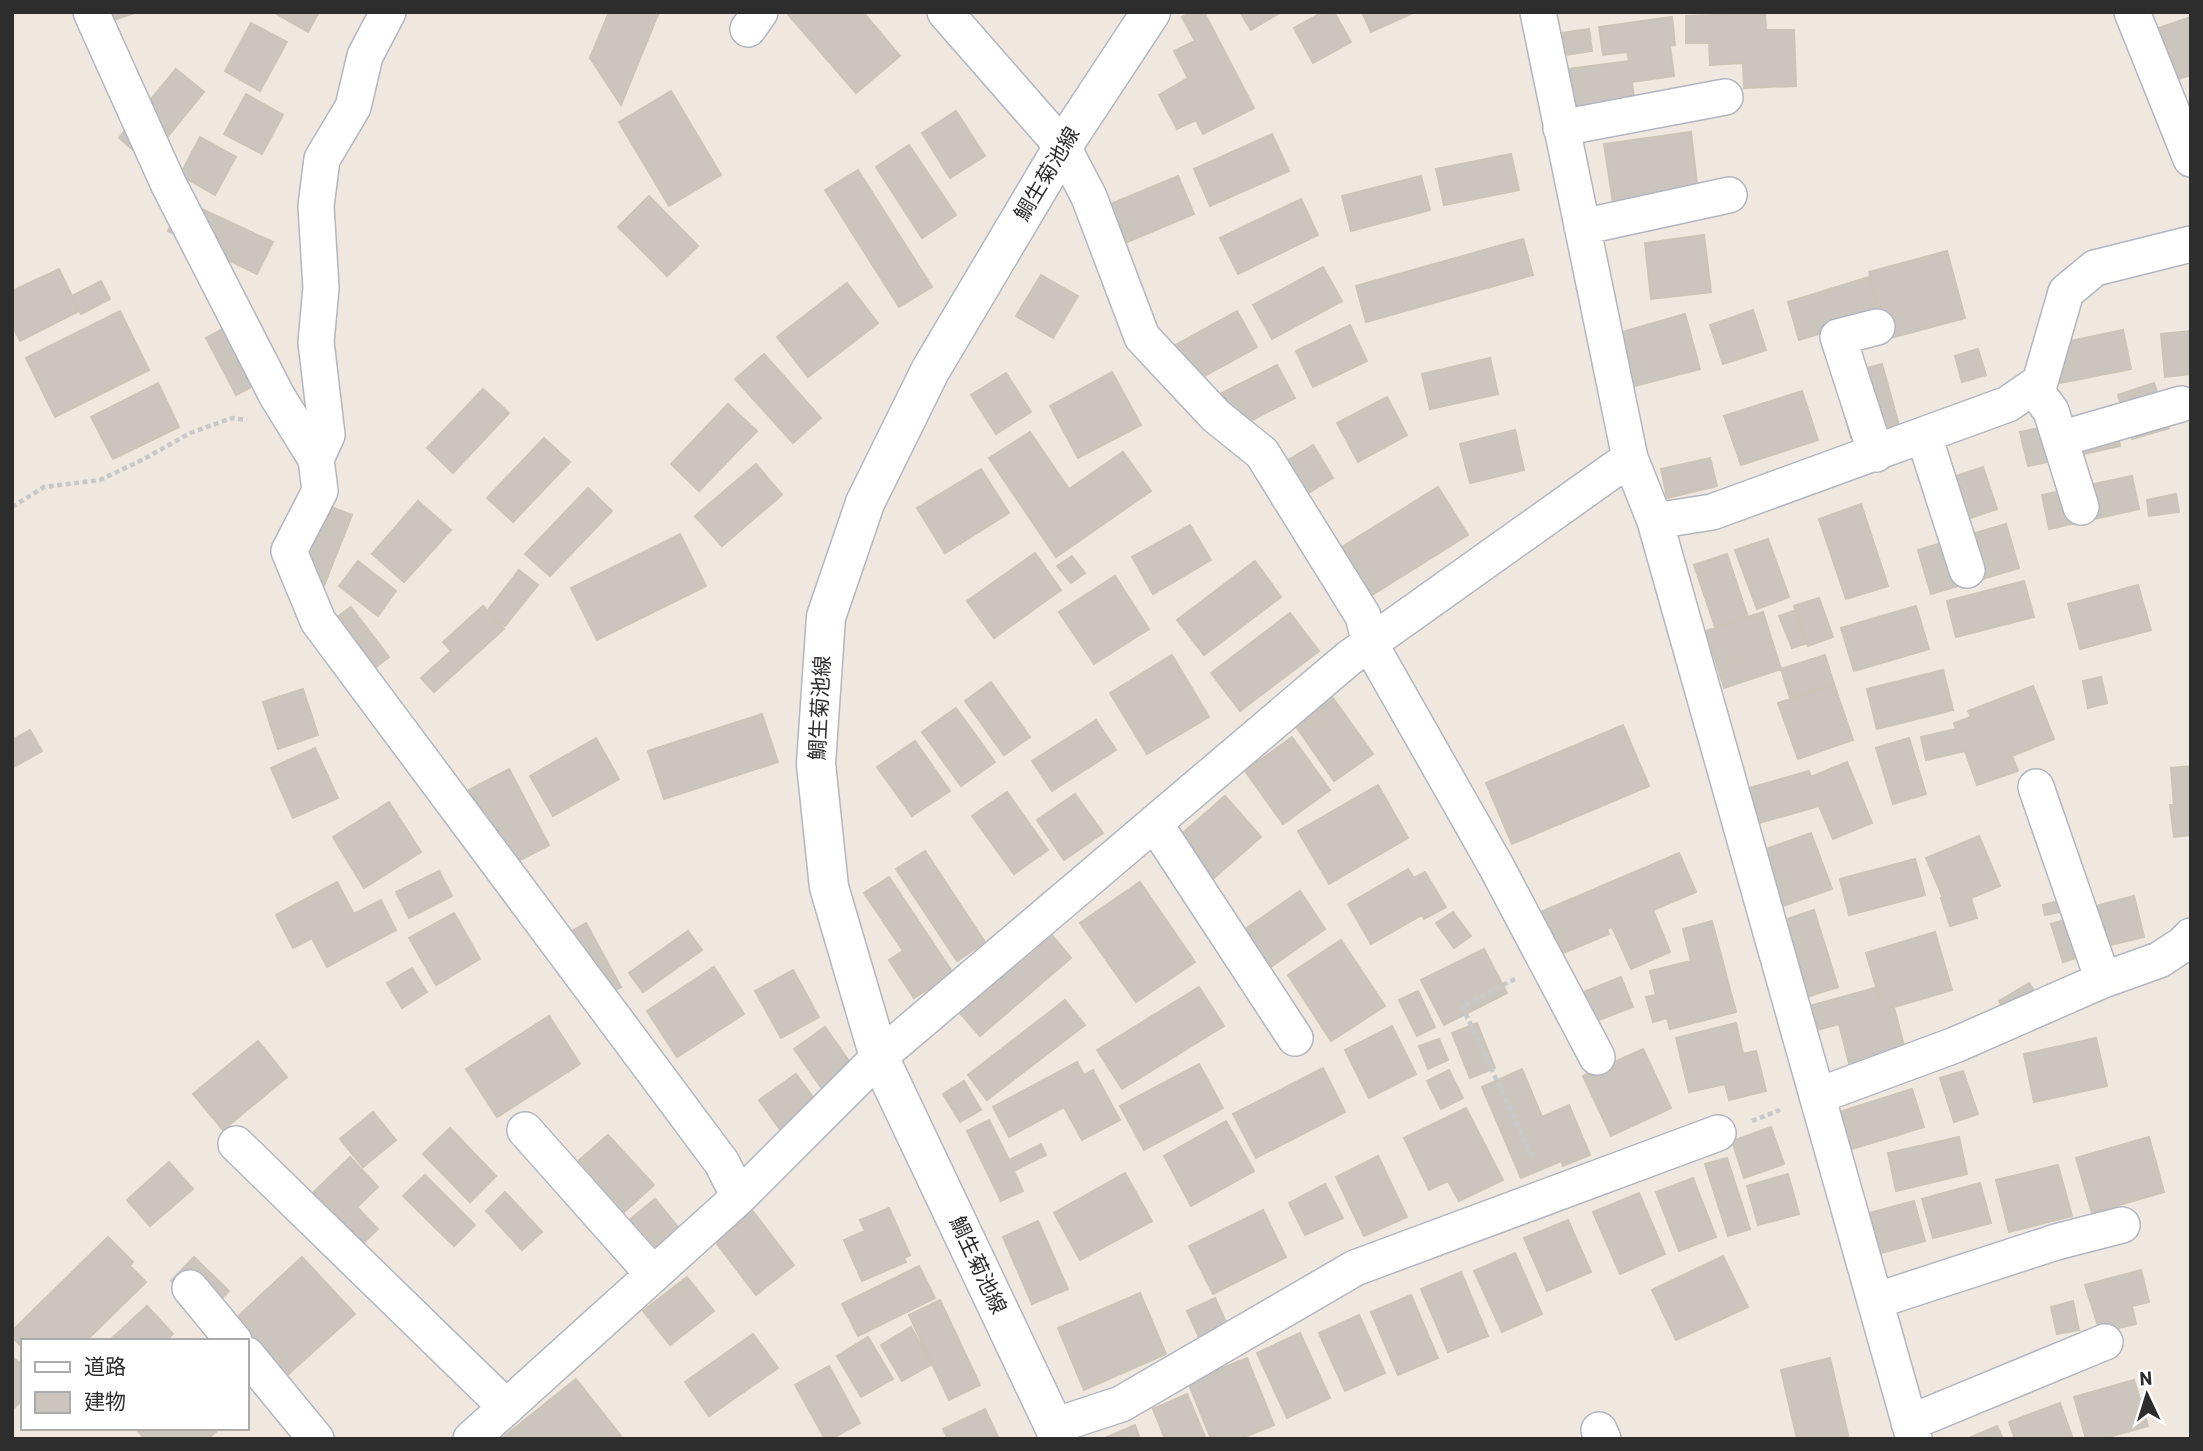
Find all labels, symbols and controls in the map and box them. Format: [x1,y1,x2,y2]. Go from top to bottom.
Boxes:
street label: 鯛生菊池線 [1008,122,1083,225]
street label: 鯛生菊池線 [803,655,834,761]
street label: 鯛生菊池線 [946,1212,1013,1317]
legend [21,1339,248,1430]
text: 道路 [84,1353,126,1378]
north arrow [2112,1360,2182,1430]
text: N [2139,1366,2153,1389]
text: 建物 [84,1388,126,1413]

